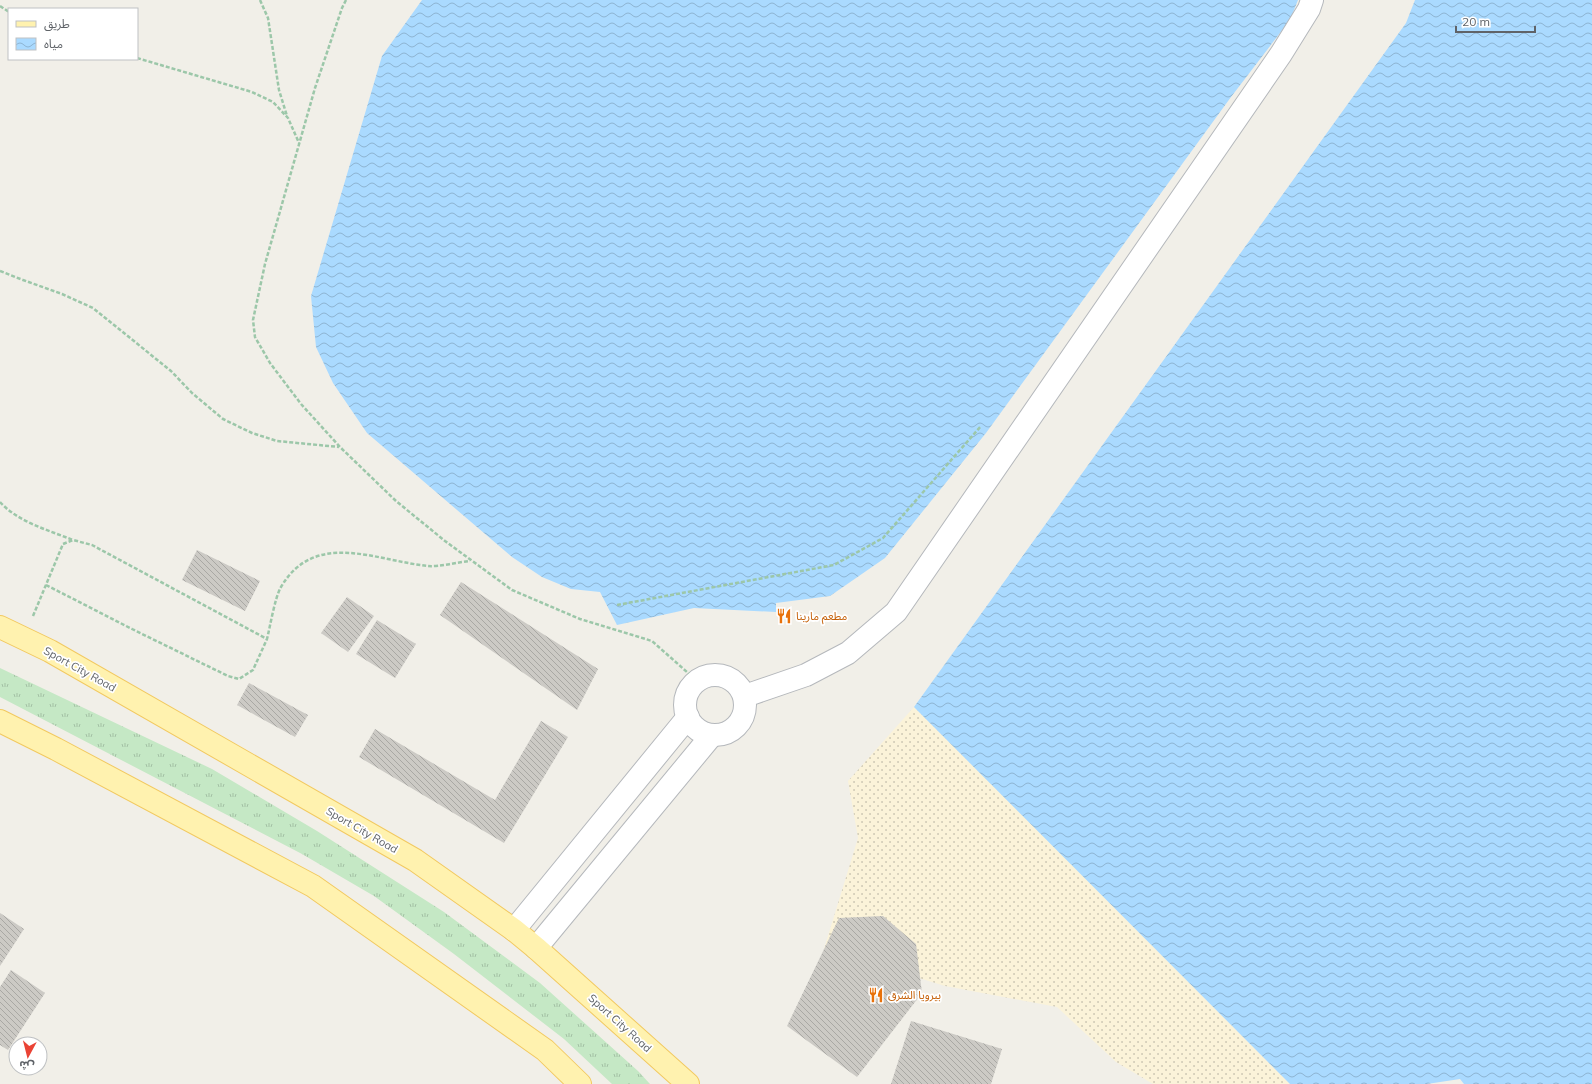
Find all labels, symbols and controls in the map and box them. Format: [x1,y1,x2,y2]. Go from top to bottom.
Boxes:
legend [8,8,138,60]
scale bar [1456,8,1535,34]
text: 20 m [1462,14,1490,29]
text: طريق [44,16,70,32]
text: مياه [44,36,63,51]
restaurant icon: مطعم مارينا [775,607,793,625]
place label: مطعم مارينا [796,609,848,625]
street label: Sport City Road [41,643,119,695]
street label: Sport City Road [324,804,400,856]
restaurant icon: بيرويا الشرق [867,986,885,1004]
place label: بيرويا الشرق [888,988,941,1002]
street label: Sport City Road [585,991,655,1055]
north arrow [8,1036,48,1076]
text: ش [18,1058,35,1074]

